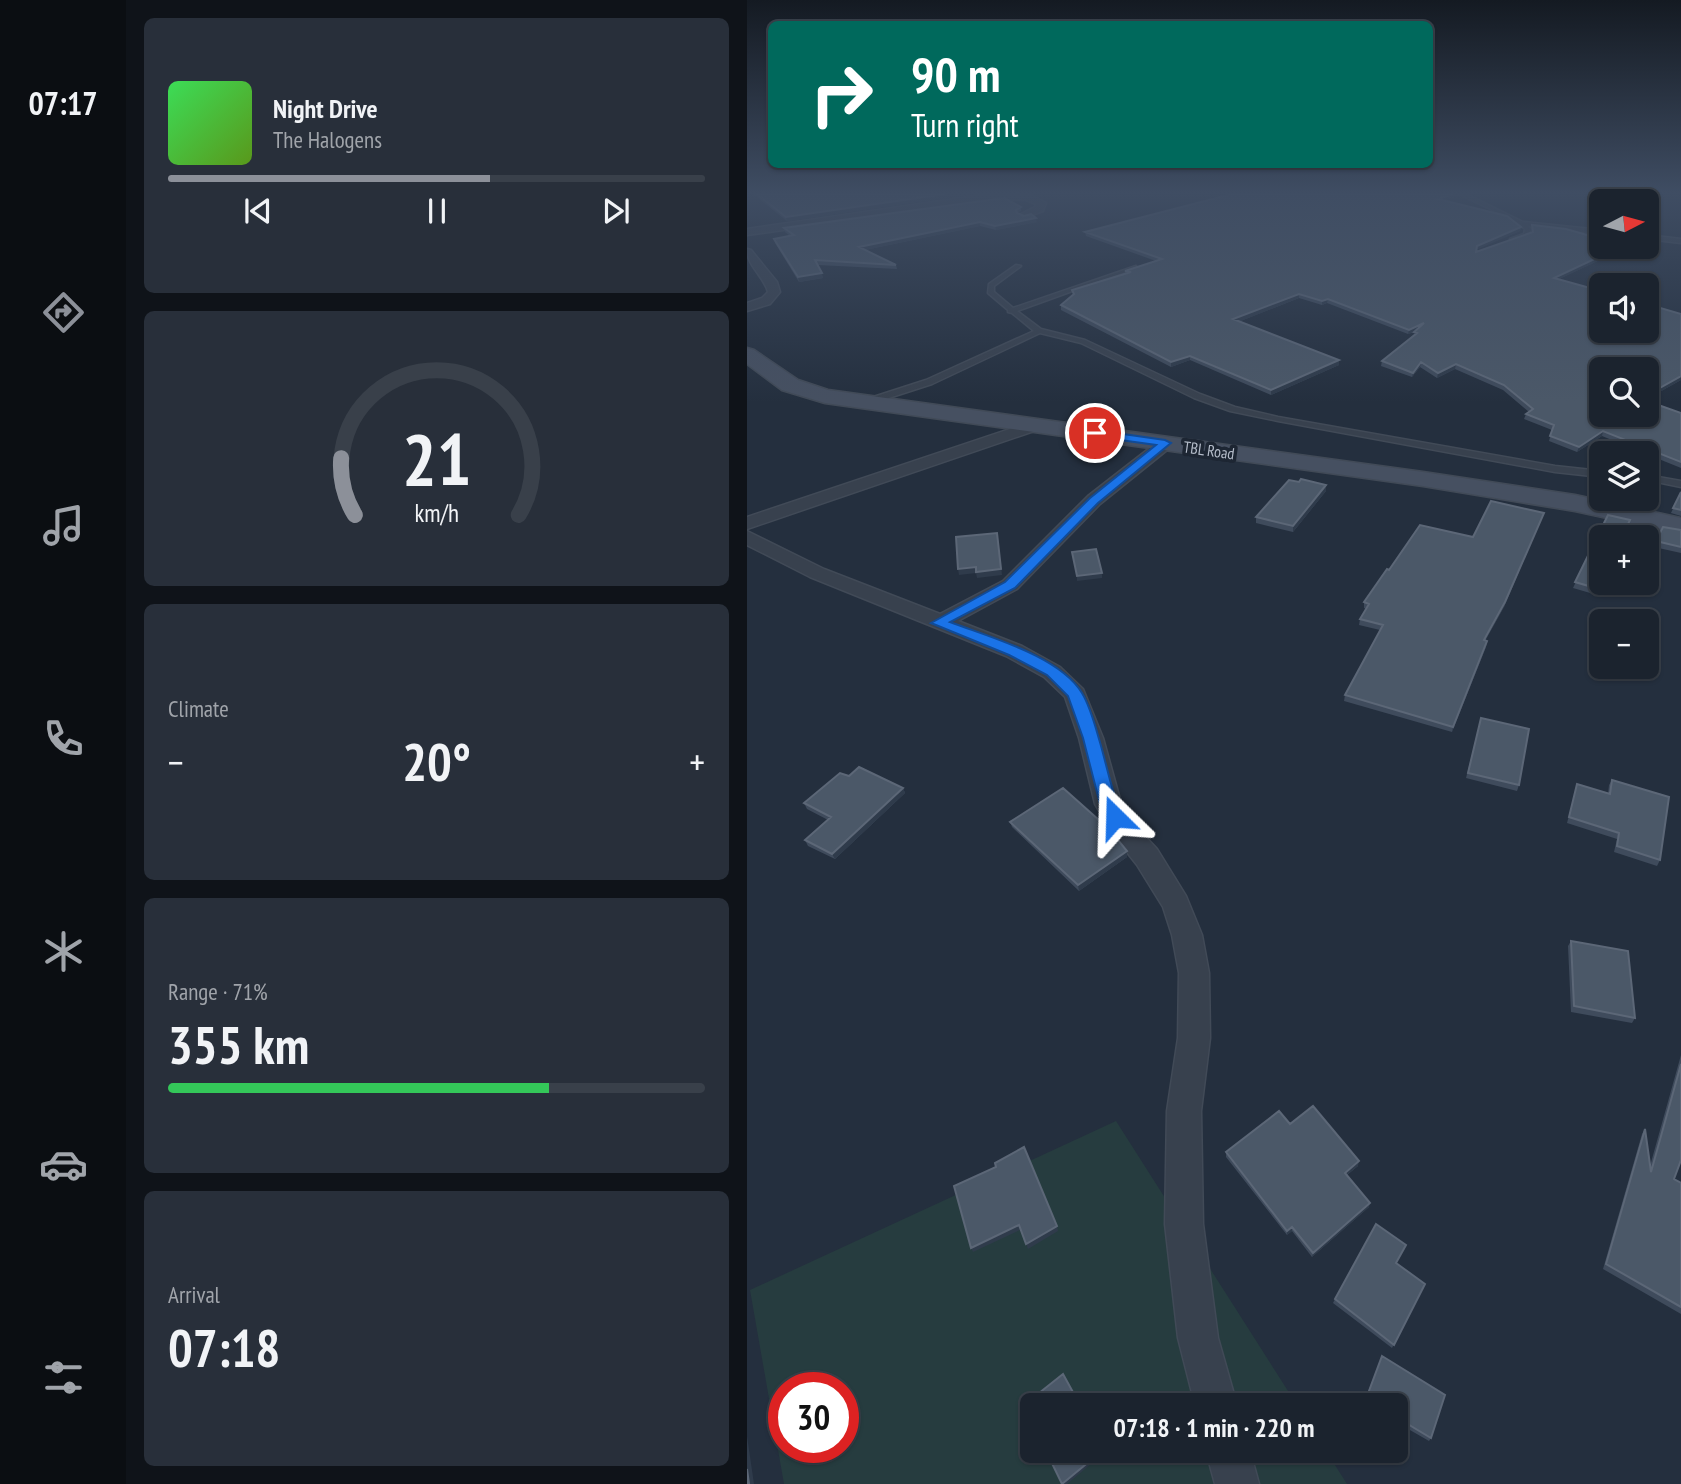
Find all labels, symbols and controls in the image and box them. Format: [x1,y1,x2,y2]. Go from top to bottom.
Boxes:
text: 90 m [911,42,1000,106]
icon: right [796,49,887,140]
text: 07:17 [28,82,98,124]
text: Night Drive [273,92,378,125]
text: Turn right [911,104,1019,146]
text: The Halogens [273,125,382,154]
north arrow [1589,189,1659,259]
map controls [1589,189,1659,679]
icon: previous [239,192,277,230]
icon: pause [418,192,456,230]
icon: next [597,192,635,230]
button: sound [1589,273,1659,343]
icon: directions [39,288,88,337]
button: search [1589,357,1659,427]
pin [1065,403,1125,463]
text: 21 [402,411,471,505]
icon: arrive [1076,414,1114,452]
street label: TBL Road [1182,437,1236,463]
button: layers [1589,441,1659,511]
text: km/h [414,497,459,529]
icon: music [39,501,88,550]
button: + [1589,525,1659,595]
button: − [1589,609,1659,679]
text: Climate [168,694,229,723]
icon: phone [39,714,88,763]
text: 20° [402,728,471,795]
text: − [168,737,184,786]
text: + [689,737,705,786]
position arrow [1078,780,1152,854]
icon: climate [39,927,88,976]
text: Range · 71% [168,977,268,1006]
text: 355 km [168,1011,309,1078]
icon: car [39,1140,88,1189]
text: Arrival [168,1280,220,1309]
text: 07:18 [168,1314,280,1381]
icon: filters [39,1353,88,1402]
speed limit sign: 30 [768,1372,859,1463]
text: 07:18 · 1 min · 220 m [1114,1411,1314,1444]

